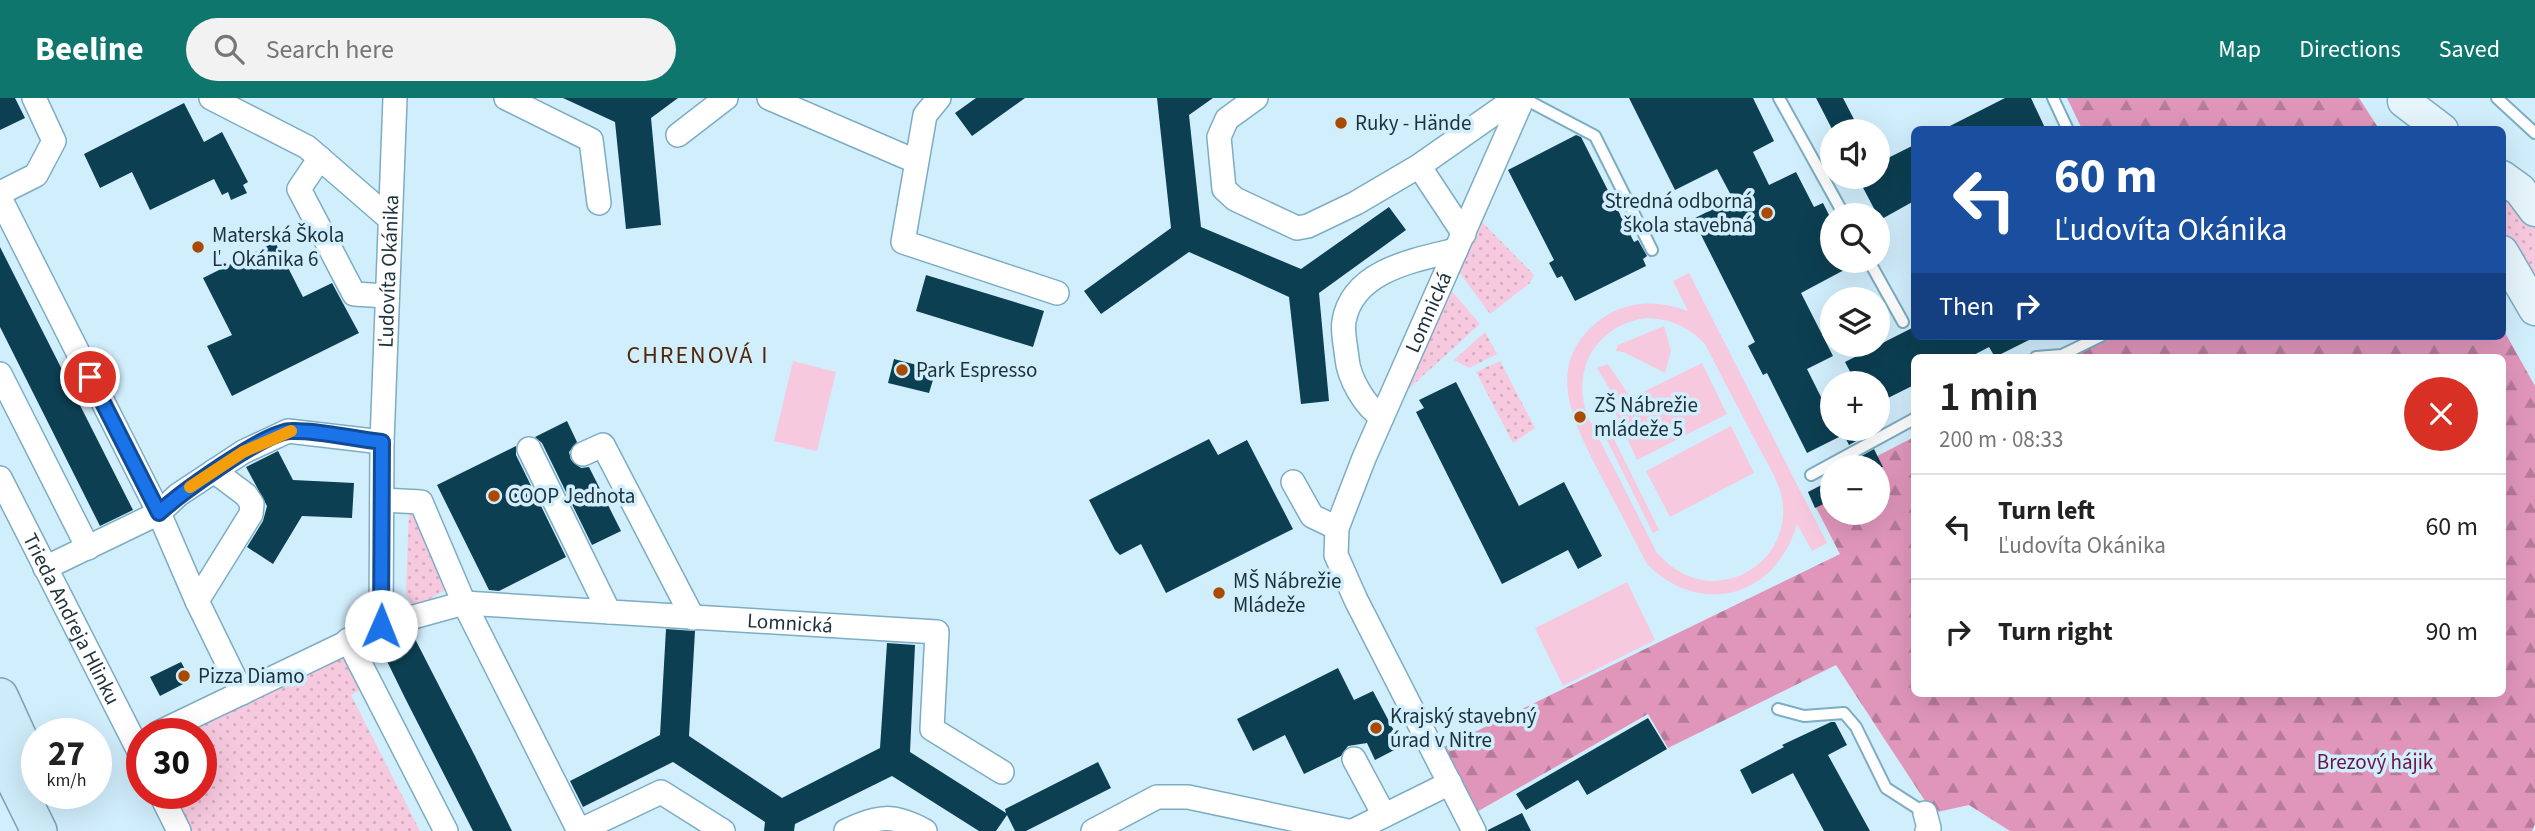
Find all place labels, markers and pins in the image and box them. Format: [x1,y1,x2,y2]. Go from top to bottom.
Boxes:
place label: Ruky - Hände [1355,108,1471,138]
marker: Ruky - Hände [1333,115,1349,131]
place label: Stredná odborná škola stavebná [1604,186,1753,240]
marker: Stredná odborná škola stavebná [1759,205,1775,221]
place label: Materská Škola Ľ. Okánika 6 [212,220,344,274]
marker: Materská Škola Ľ. Okánika 6 [190,239,206,255]
pin [60,347,120,407]
place label: Park Espresso [916,355,1037,385]
marker: Park Espresso [894,362,910,378]
place label: ZŠ Nábrežie mládeže 5 [1594,390,1698,444]
marker: ZŠ Nábrežie mládeže 5 [1572,409,1588,425]
place label: COOP Jednota [508,481,635,511]
marker: COOP Jednota [486,488,502,504]
place label: MŠ Nábrežie Mládeže [1233,566,1341,620]
marker: MŠ Nábrežie Mládeže [1211,585,1227,601]
place label: Pizza Diamo [198,661,305,691]
marker: Pizza Diamo [176,668,192,684]
place label: Krajský stavebný úrad v Nitre [1390,701,1537,755]
marker: Krajský stavebný úrad v Nitre [1368,720,1384,736]

